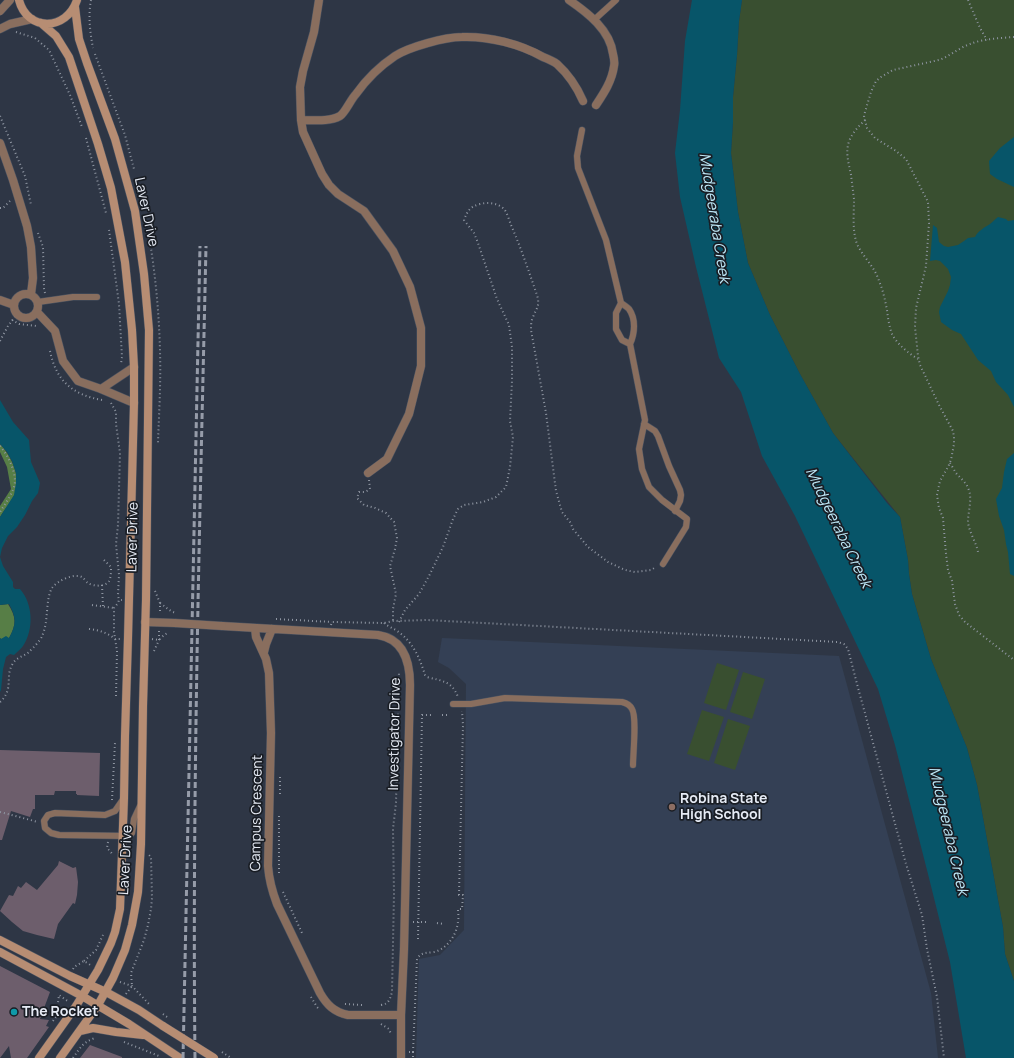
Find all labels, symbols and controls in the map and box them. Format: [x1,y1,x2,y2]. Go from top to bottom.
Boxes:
water label: Mudgeeraba Creek [695,152,733,284]
street label: Laver Drive [130,176,162,248]
water label: Mudgeeraba Creek [801,465,875,591]
street label: Laver Drive [124,502,142,572]
street label: Investigator Drive [386,677,404,791]
street label: Campus Crescent [248,755,266,871]
water label: Mudgeeraba Creek [924,765,972,897]
place label: Robina State High School [680,791,767,824]
marker: Robina State High School [667,802,677,812]
street label: Laver Drive [116,824,136,896]
place label: The Rocket [22,1004,98,1020]
marker: The Rocket [9,1007,19,1017]

